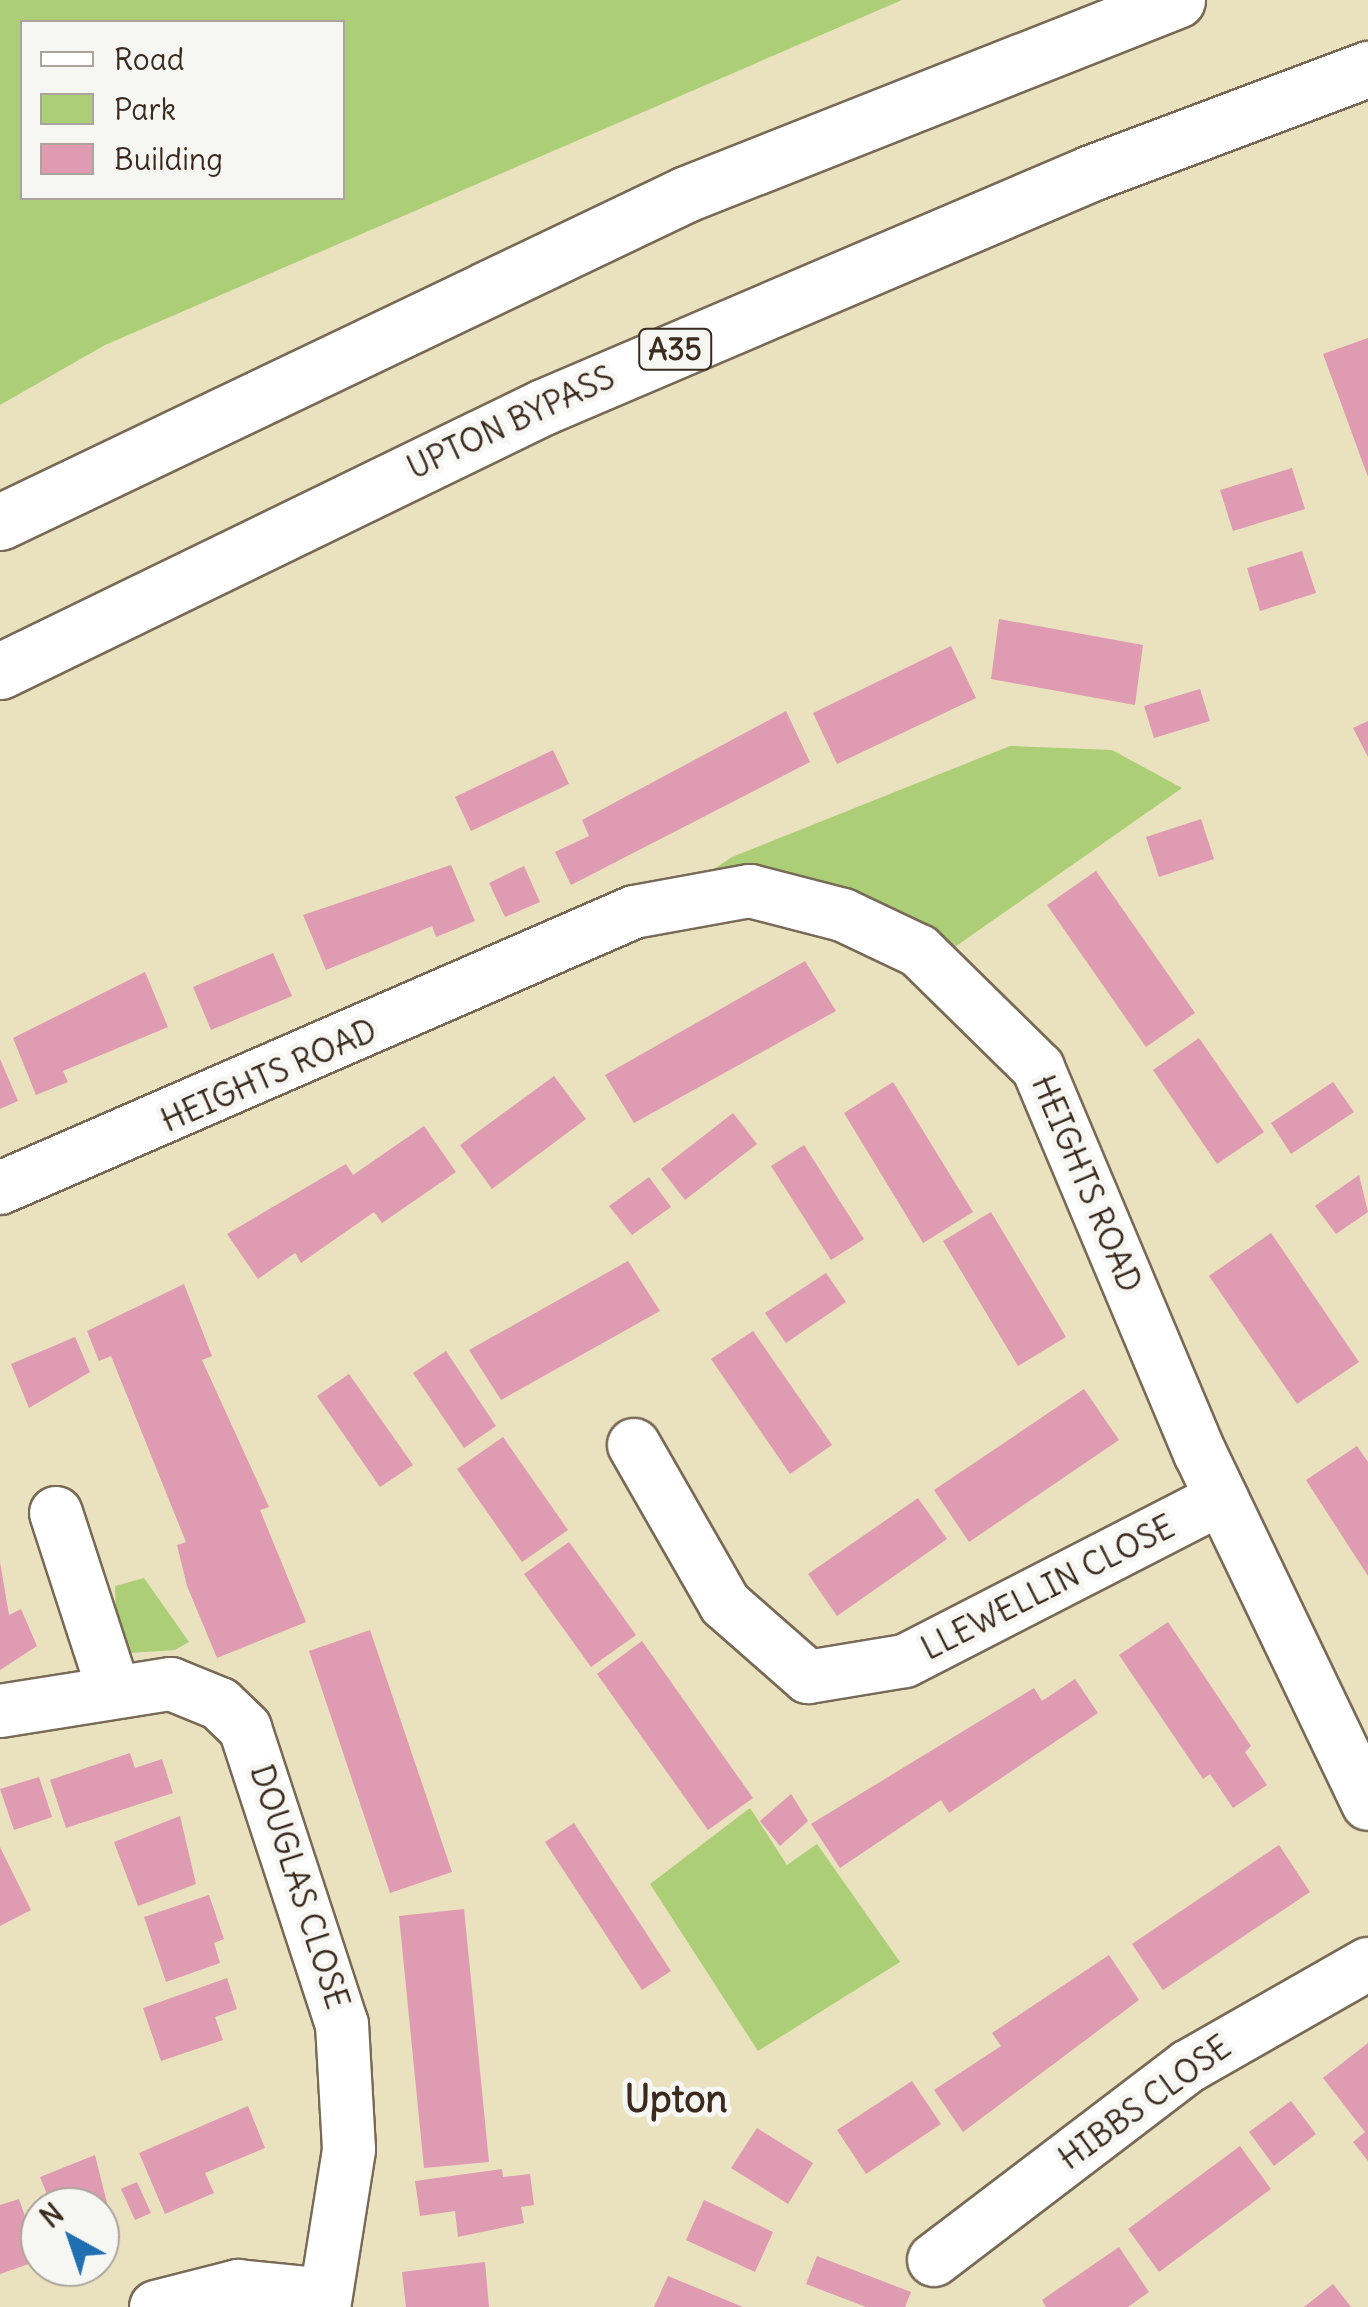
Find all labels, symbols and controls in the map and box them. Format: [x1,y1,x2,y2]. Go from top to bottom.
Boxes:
legend [20,20,345,200]
text: Road [114,40,184,78]
text: Park [114,90,176,128]
text: Building [114,140,223,178]
road number: A35 [638,324,712,374]
street label: UPTON BYPASS [401,358,621,488]
street label: HEIGHTS ROAD [155,1011,383,1141]
street label: HEIGHTS ROAD [1023,1070,1149,1298]
street label: LLEWELLIN CLOSE [915,1508,1181,1668]
street label: DOUGLAS CLOSE [241,1760,357,2014]
street label: HIBBS CLOSE [1052,2028,1238,2178]
district label: Upton [624,2076,728,2122]
north arrow [20,2187,120,2287]
text: N [33,2196,71,2236]

